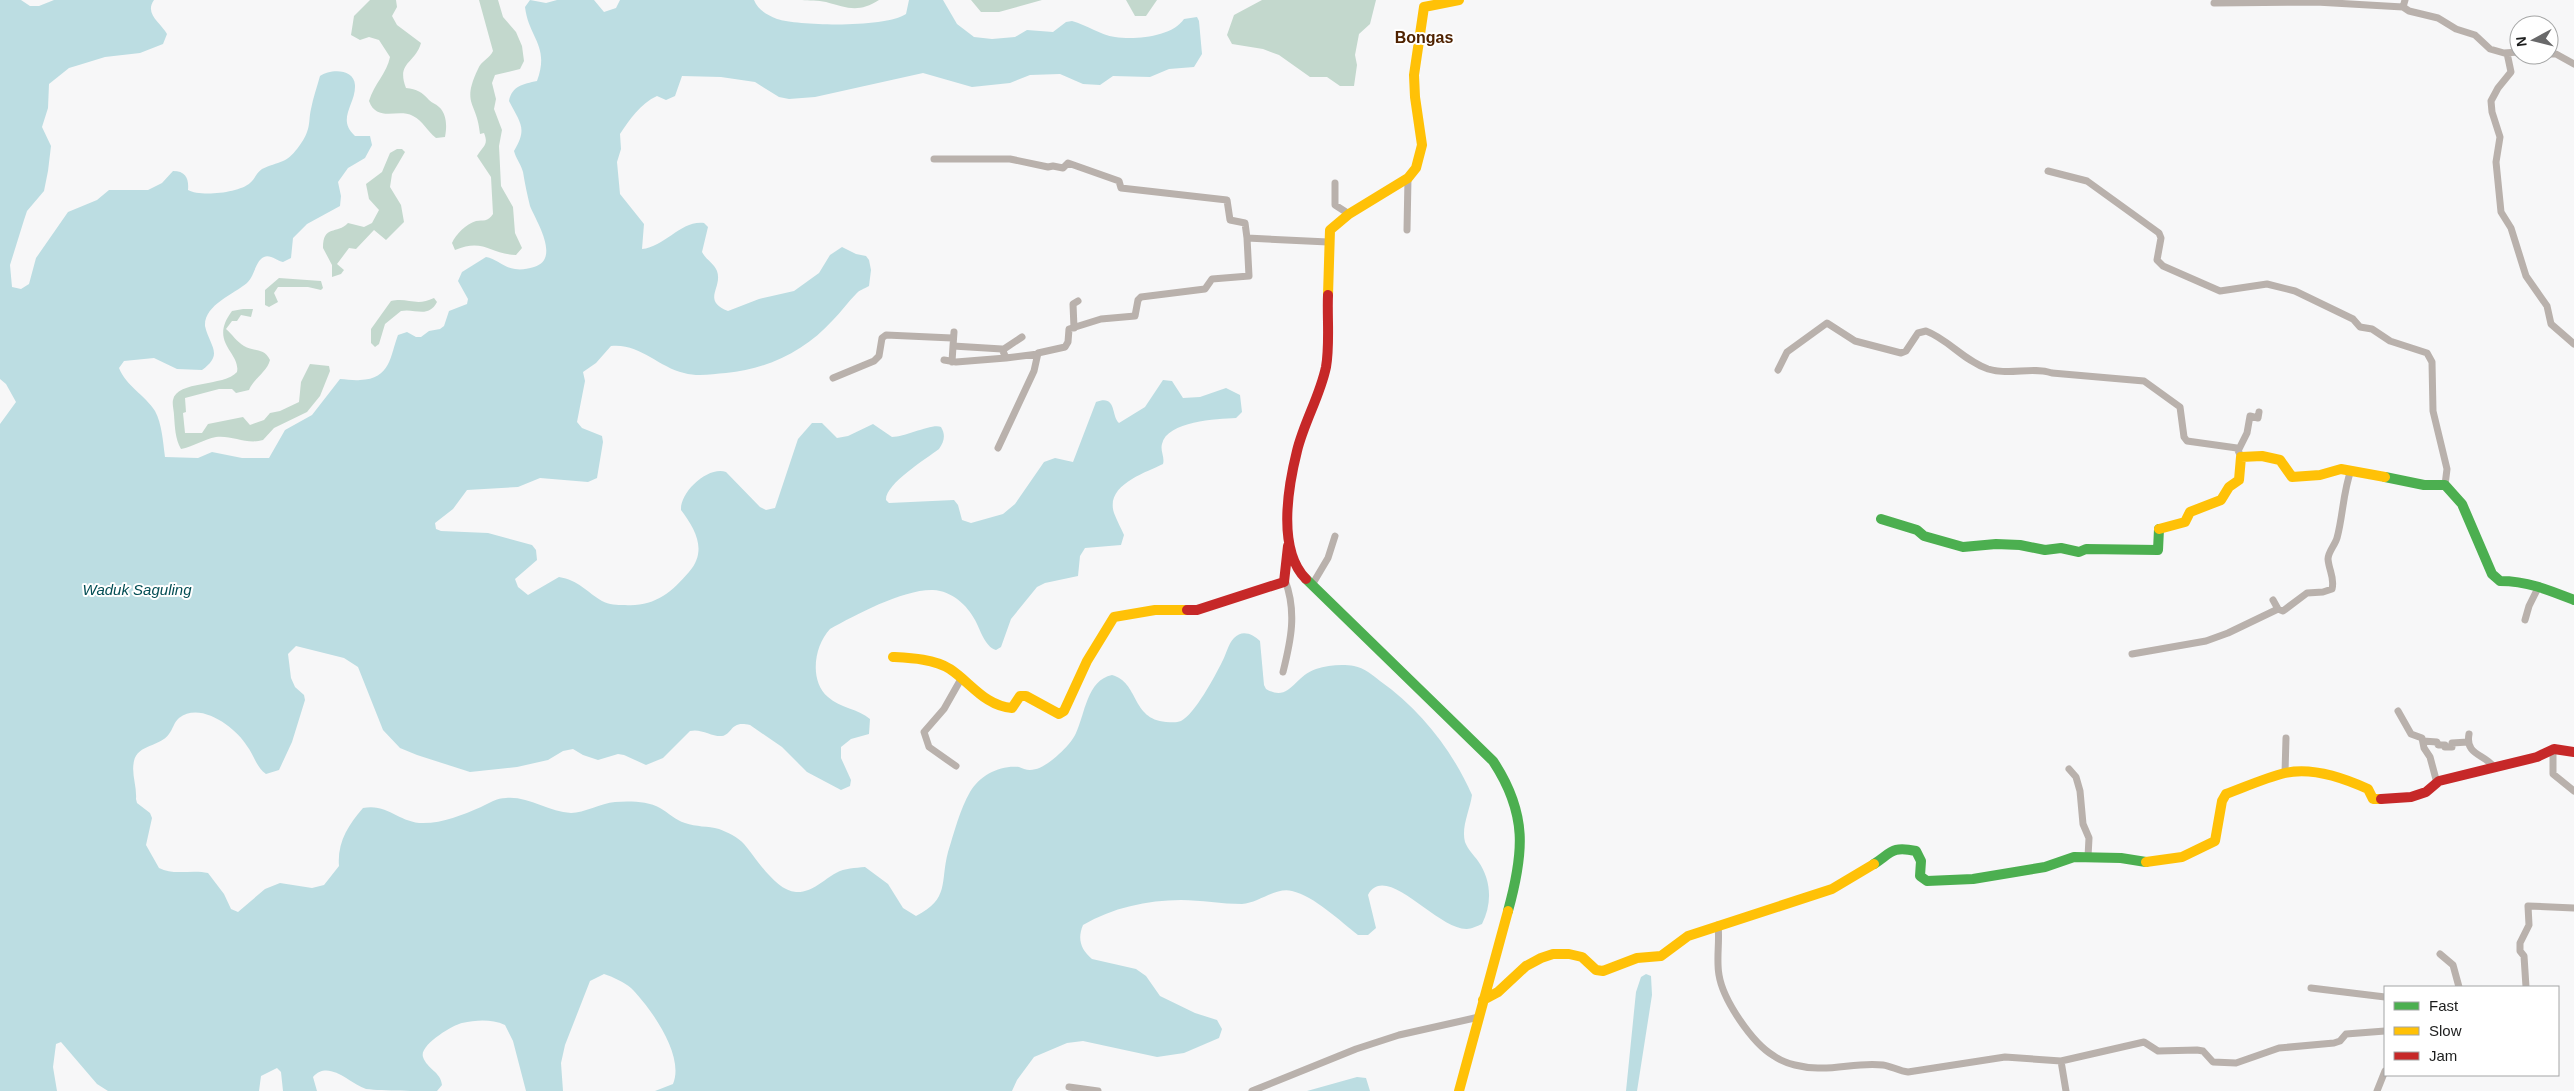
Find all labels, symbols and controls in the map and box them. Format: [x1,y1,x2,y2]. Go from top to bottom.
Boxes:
north arrow [2509,15,2559,65]
district label: Bongas [1395,29,1453,46]
text: N [2513,36,2530,48]
water label: Waduk Saguling [83,581,192,598]
legend [2384,986,2559,1076]
text: Fast [2429,997,2459,1014]
text: Slow [2429,1022,2462,1039]
text: Jam [2429,1047,2457,1064]

